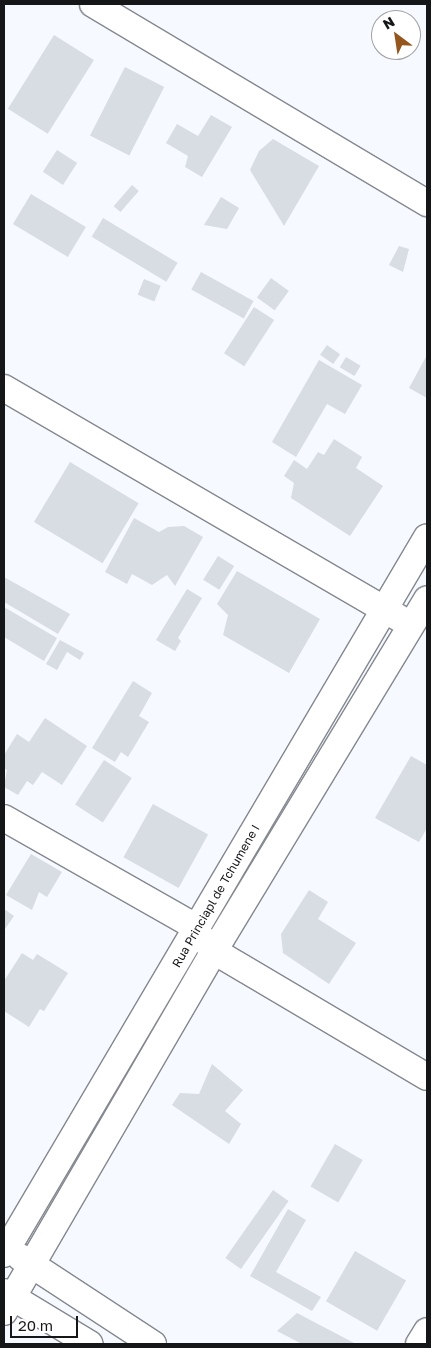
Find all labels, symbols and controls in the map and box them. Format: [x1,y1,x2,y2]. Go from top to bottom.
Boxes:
north arrow [371,10,421,60]
text: N [380,13,397,33]
street label: Rua Princiapl de Tchumene I [169,822,263,970]
scale bar [12,1306,80,1338]
text: 20 m [18,1316,53,1334]

